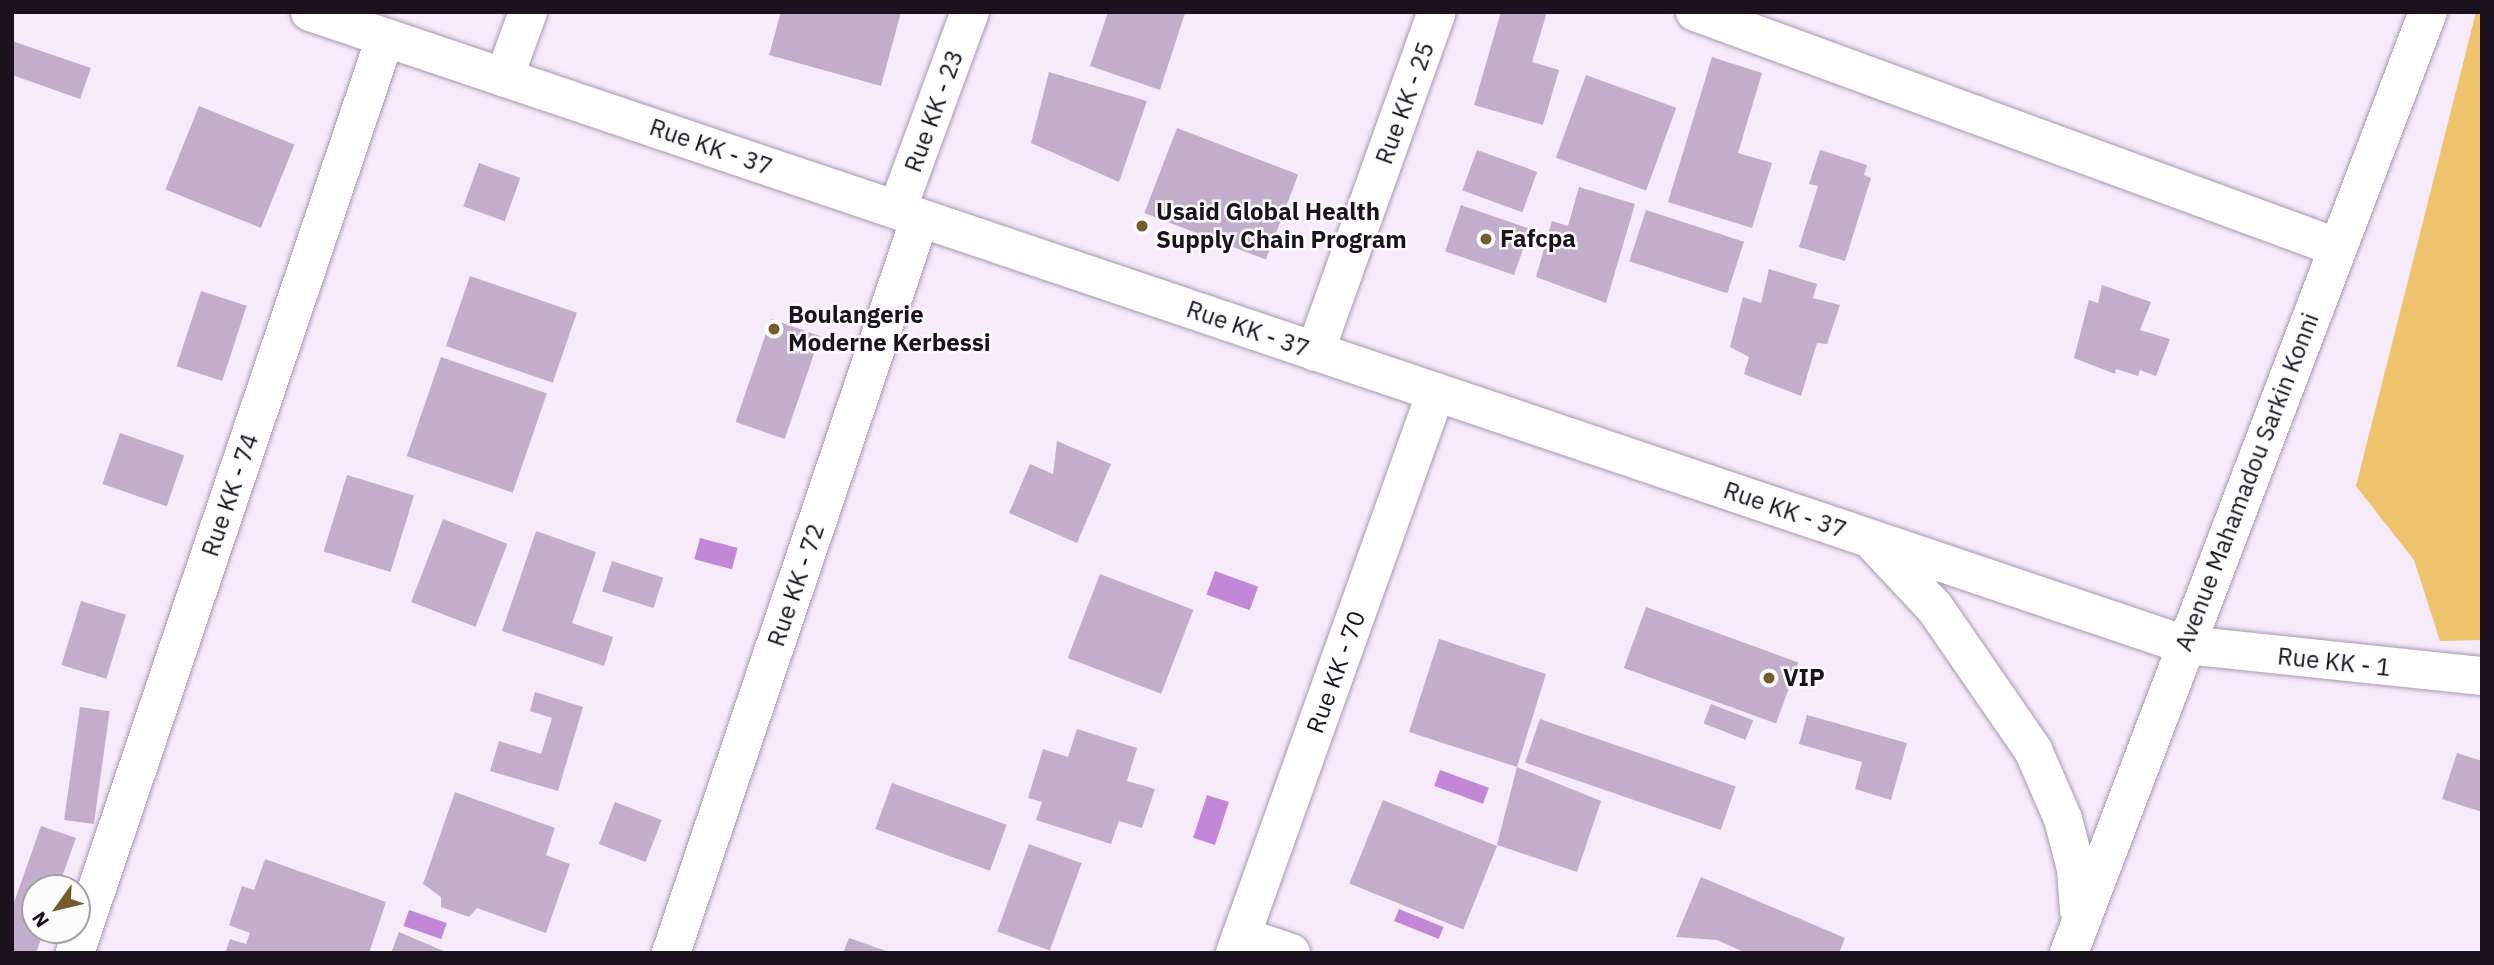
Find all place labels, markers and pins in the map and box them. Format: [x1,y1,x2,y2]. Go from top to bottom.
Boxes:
place label: Usaid Global Health Supply Chain Program [1156,198,1407,254]
marker: Usaid Global Health Supply Chain Program [1134,218,1150,234]
place label: Fafcpa [1500,225,1576,253]
marker: Fafcpa [1478,231,1494,247]
place label: Boulangerie Moderne Kerbessi [788,301,991,357]
marker: Boulangerie Moderne Kerbessi [766,321,782,337]
place label: VIP [1783,664,1825,692]
marker: VIP [1761,670,1777,686]

